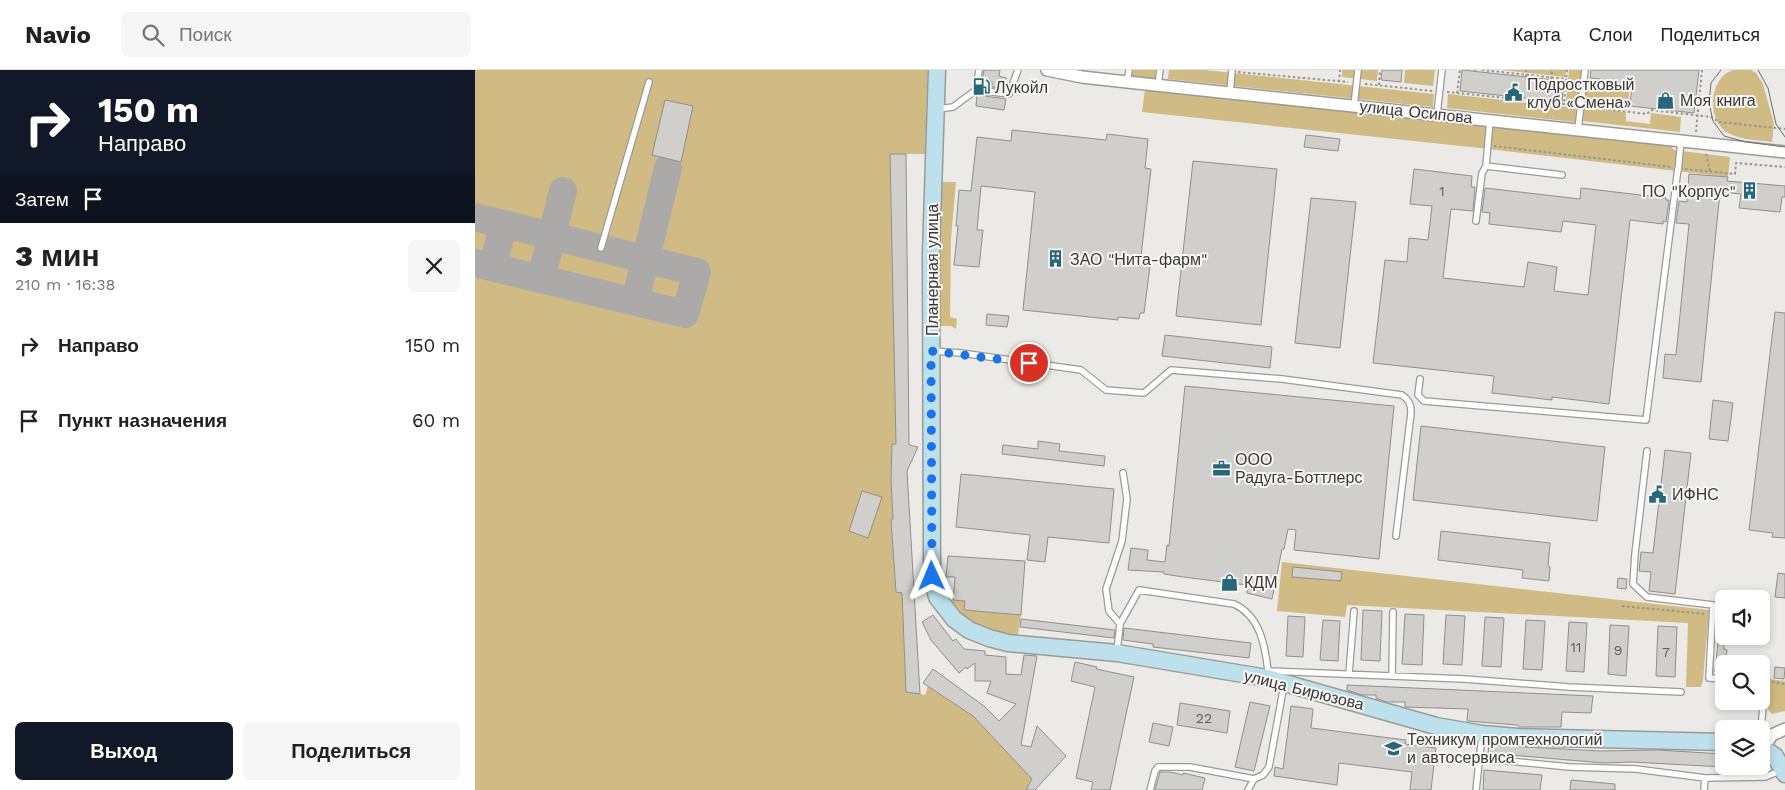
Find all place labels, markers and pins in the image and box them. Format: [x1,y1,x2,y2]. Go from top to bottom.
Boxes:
place label: Подростковый клуб «Смена» [1527,75,1635,112]
fuel station icon: Лукойл [971,77,991,97]
place label: Лукойл [995,78,1048,97]
public building icon: Подростковый клуб «Смена» [1503,83,1523,103]
shop icon: Моя книга [1656,90,1676,110]
place label: Моя книга [1680,91,1756,110]
building icon: ПО "Корпус" [1740,181,1760,201]
place label: ПО "Корпус" [1642,182,1736,201]
building icon: ЗАО "Нита-фарм" [1046,249,1066,269]
place label: ЗАО "Нита-фарм" [1070,250,1207,269]
pin [1008,342,1050,384]
place label: ООО Радуга-Боттлерс [1235,450,1362,487]
office icon: ООО Радуга-Боттлерс [1211,458,1231,478]
public building icon: ИФНС [1648,484,1668,504]
place label: ИФНС [1672,485,1719,504]
shop icon: КДМ [1220,572,1240,592]
place label: КДМ [1244,573,1277,592]
place label: Техникум промтехнологий и автосервиса [1407,730,1602,767]
school or university icon: Техникум промтехнологий и автосервиса [1383,738,1403,758]

